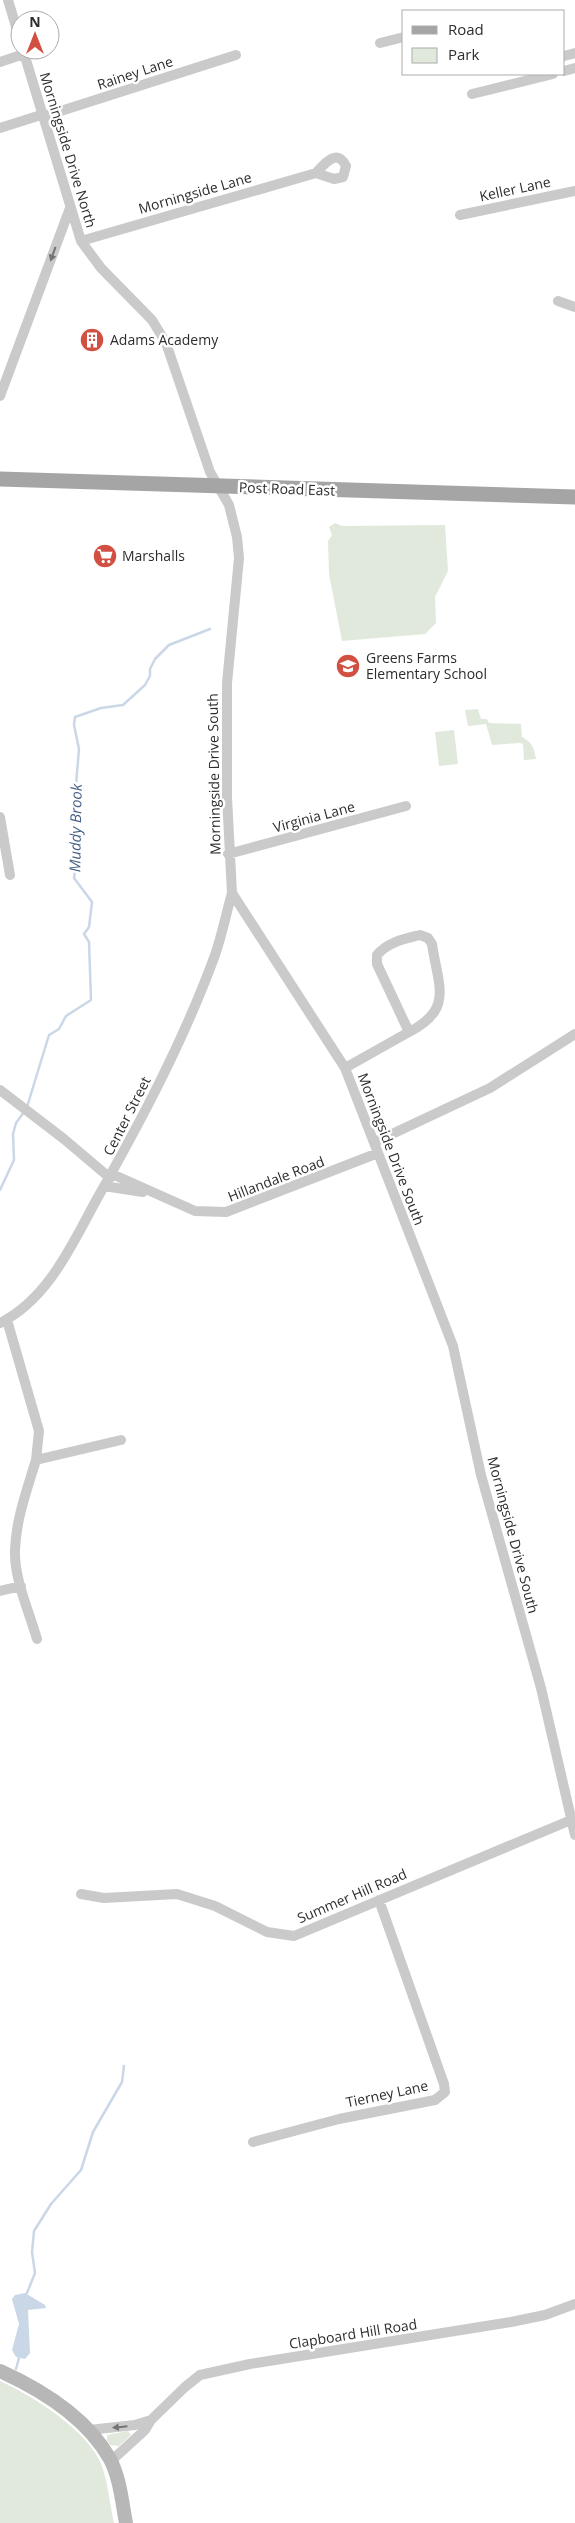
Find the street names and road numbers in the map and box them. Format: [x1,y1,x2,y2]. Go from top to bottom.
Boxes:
street label: Rainey Lane [95,51,175,94]
street label: Morningside Drive North [36,70,101,230]
street label: Morningside Lane [136,167,254,218]
street label: Keller Lane [478,172,552,205]
street label: Post Road East [239,477,336,500]
street label: Morningside Drive South [203,693,224,855]
street label: Virginia Lane [271,796,357,837]
street label: Morningside Drive South [354,1070,429,1228]
street label: Center Street [98,1073,155,1159]
street label: Hillandale Road [225,1151,327,1206]
street label: Morningside Drive South [483,1454,544,1615]
street label: Summer Hill Road [294,1864,410,1927]
street label: Tierney Lane [344,2076,430,2111]
street label: Clapboard Hill Road [288,2314,418,2353]

